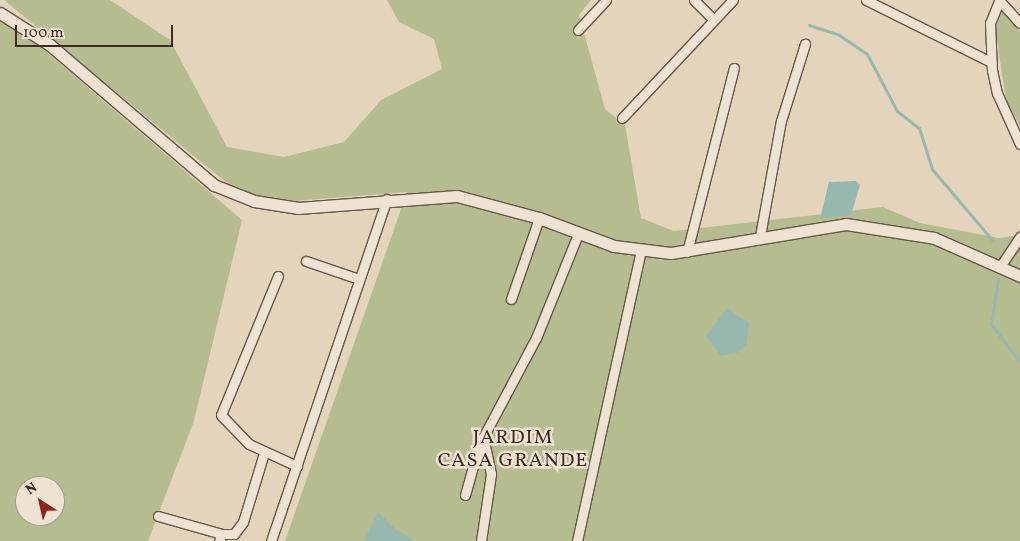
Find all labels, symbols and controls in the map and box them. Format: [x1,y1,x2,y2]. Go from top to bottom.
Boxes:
scale bar [18,15,175,47]
text: 100 m [23,23,63,44]
district label: JARDIM CASA GRANDE [436,427,590,474]
north arrow [15,476,65,526]
text: N [22,478,41,500]

